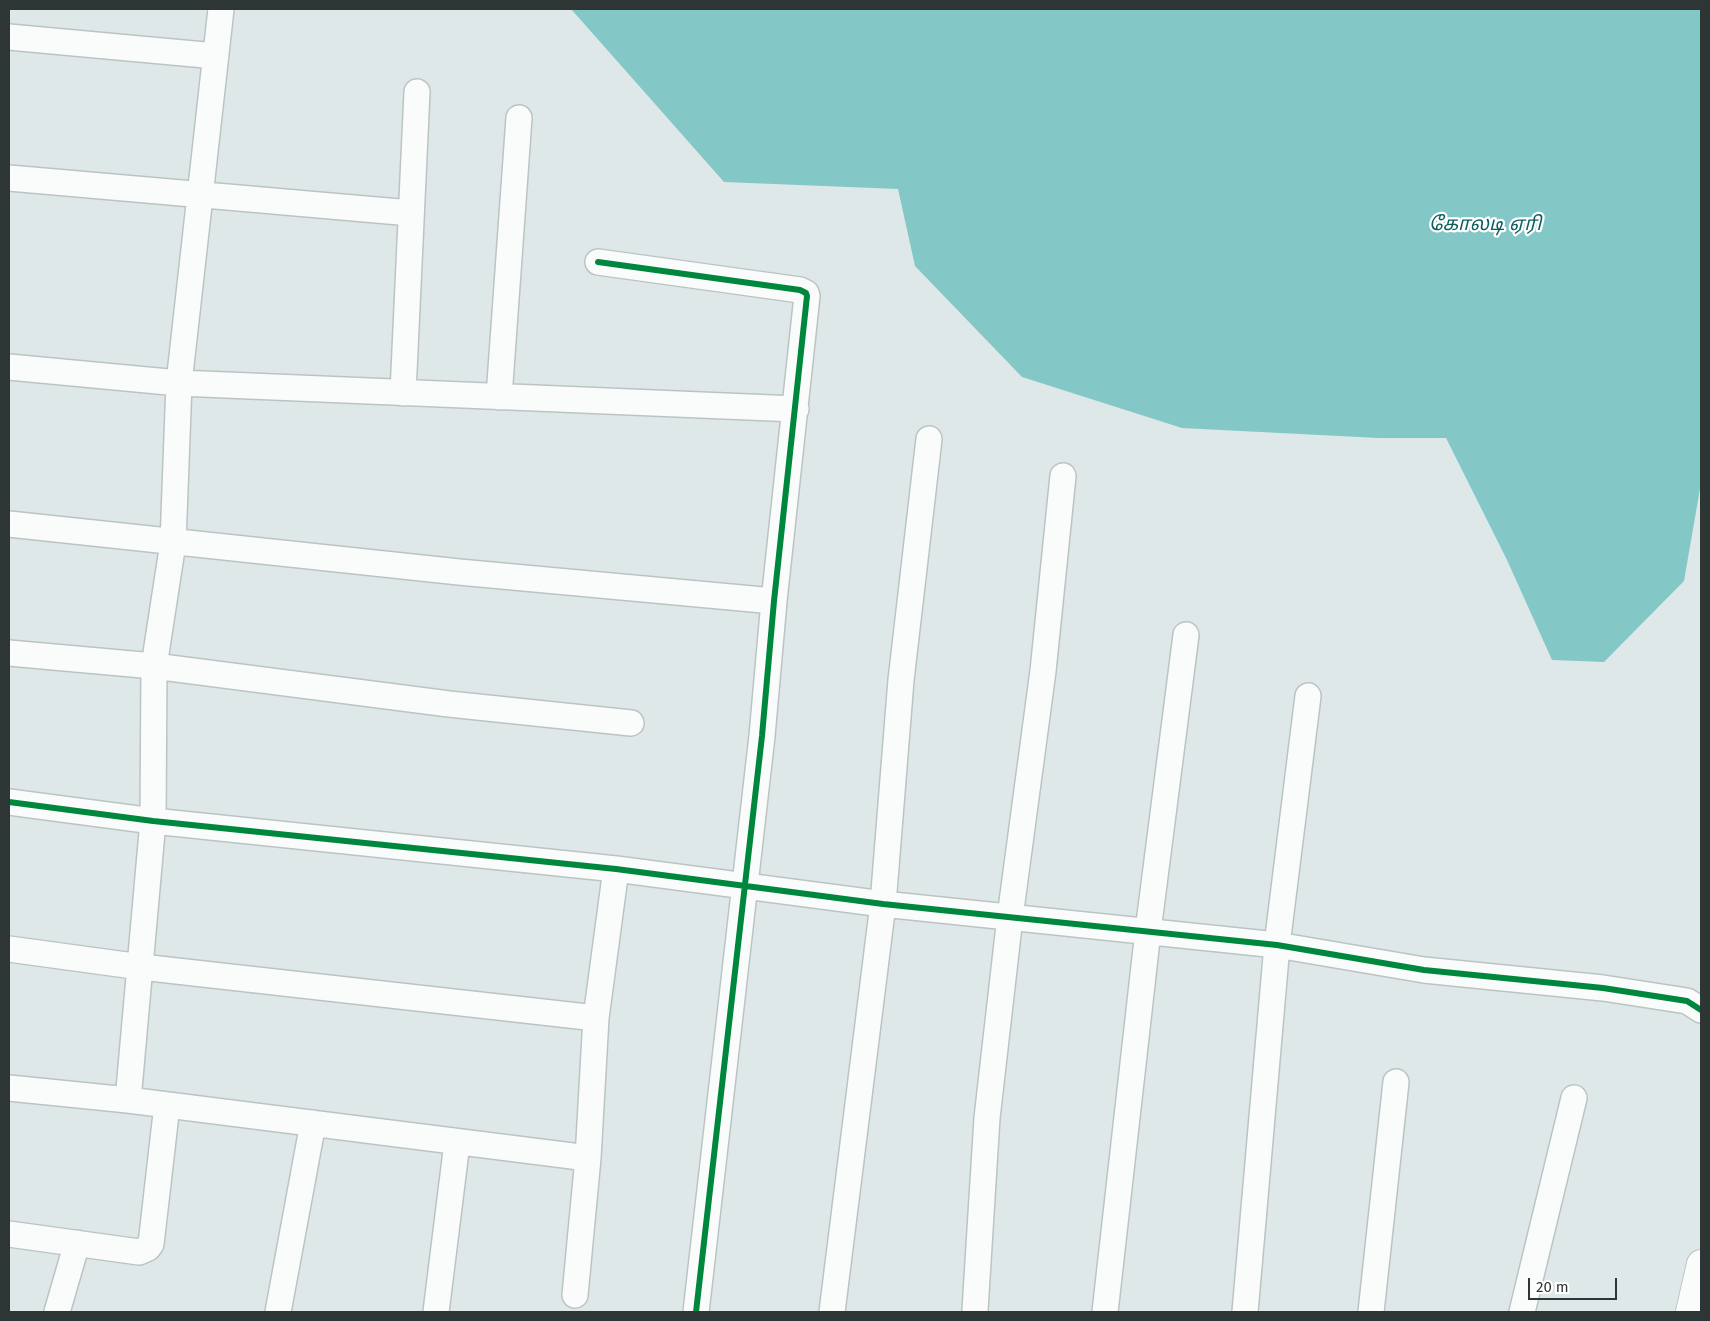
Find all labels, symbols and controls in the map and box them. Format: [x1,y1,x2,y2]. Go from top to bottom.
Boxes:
water label: கோலடி ஏரி [1429,214,1541,236]
scale bar [1530,1268,1619,1300]
text: 20 m [1536,1278,1569,1296]

